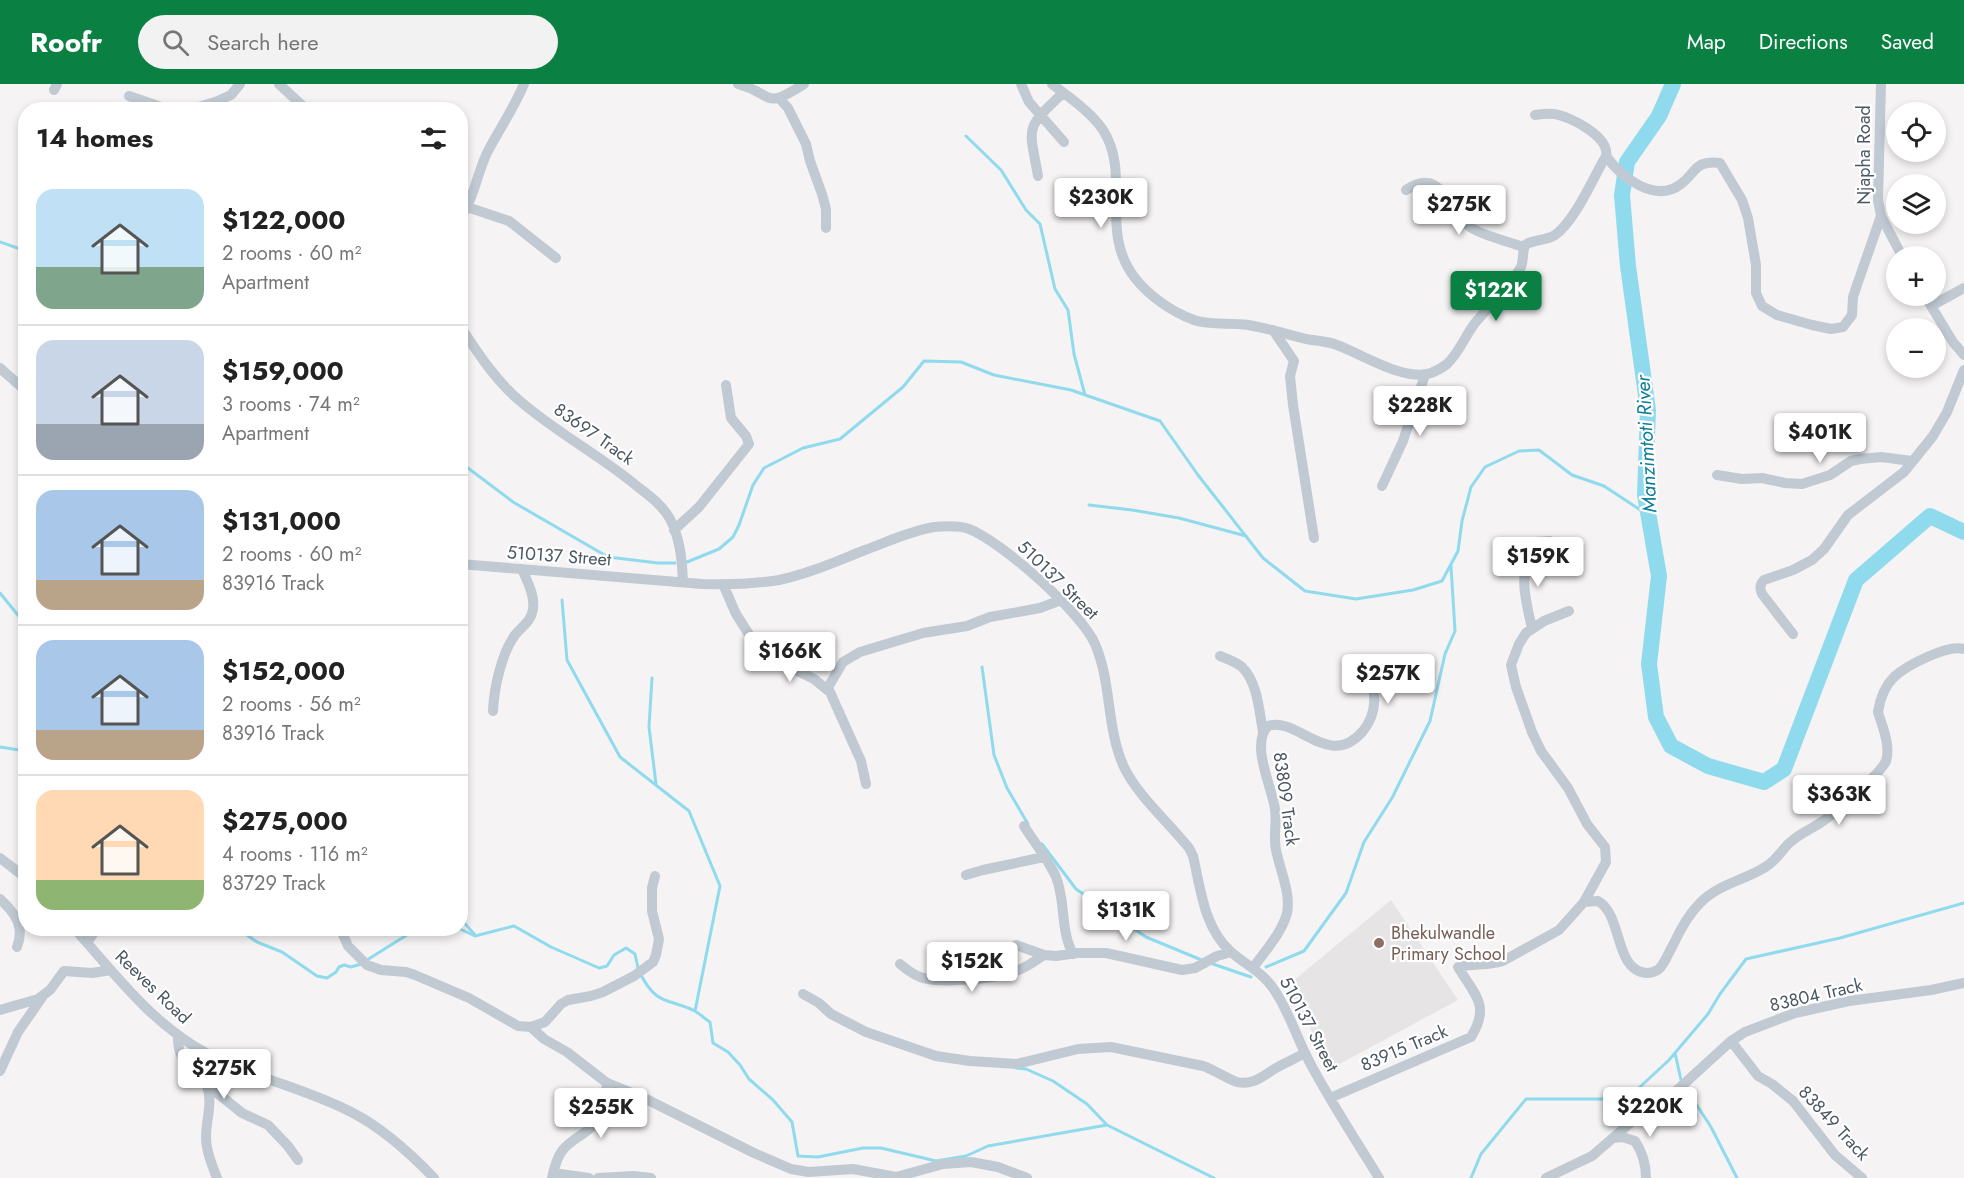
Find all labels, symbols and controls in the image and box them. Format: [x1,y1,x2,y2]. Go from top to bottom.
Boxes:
search box [138,15,558,69]
text: Roofr [30,22,102,63]
icon: search [159,26,192,59]
text: Search here [207,26,319,58]
text: Map [1687,27,1726,57]
text: Directions [1759,27,1848,57]
text: Saved [1881,27,1934,57]
map controls [1886,102,1946,378]
button: locate [1886,102,1946,162]
street label: Njapha Road [1851,105,1877,205]
text: 14 homes [36,119,153,157]
icon: filters [417,122,450,155]
button: layers [1886,174,1946,234]
pin: $230K [1059,178,1143,229]
text: $230K [1068,183,1134,212]
pin: $275K [1417,185,1501,236]
text: $275K [1427,190,1491,219]
text: $122,000 [222,201,346,239]
icon: home [84,213,156,285]
text: 2 rooms · 60 m² [222,239,361,268]
button: + [1886,246,1946,306]
text: Apartment [222,268,309,297]
pin: $122K [1454,271,1538,322]
text: $122K [1465,276,1527,305]
button: − [1886,318,1946,378]
text: $159,000 [222,352,344,390]
icon: home [84,364,156,436]
water label: Manzimtoti River [1628,373,1665,514]
pin: $228K [1378,386,1462,437]
text: 3 rooms · 74 m² [222,390,360,419]
text: $228K [1387,391,1453,420]
street label: 83697 Track [548,397,640,471]
pin: $401K [1778,413,1862,464]
text: $401K [1788,418,1852,447]
text: Apartment [222,419,309,448]
text: $131,000 [222,502,341,540]
icon: home [84,514,156,586]
street label: 510137 Street [1011,534,1105,626]
pin: $159K [1496,537,1580,588]
street label: 510137 Street [506,539,613,573]
text: 2 rooms · 60 m² [222,540,361,569]
text: $159K [1507,542,1569,571]
text: 83916 Track [222,569,324,598]
pin: $166K [748,632,832,683]
text: $166K [758,637,822,666]
text: $152,000 [222,652,345,690]
pin: $257K [1346,654,1430,705]
text: $257K [1356,659,1420,688]
icon: home [84,664,156,736]
text: 2 rooms · 56 m² [222,690,361,719]
text: 83916 Track [222,719,324,748]
street label: 83809 Track [1267,750,1305,848]
pin: $363K [1797,775,1881,826]
text: $363K [1807,780,1871,809]
text: $275,000 [222,802,348,840]
icon: home [84,814,156,886]
text: 4 rooms · 116 m² [222,840,368,869]
text: 83729 Track [222,869,325,898]
pin: $131K [1084,891,1168,942]
text: $131K [1096,896,1156,925]
place label: Bhekulwandle Primary School [1391,920,1506,967]
marker: Bhekulwandle Primary School [1372,936,1386,950]
pin: $152K [930,942,1014,993]
street label: Reeves Road [109,944,197,1030]
text: $152K [941,947,1003,976]
street label: 510137 Street [1273,972,1345,1077]
street label: 83804 Track [1767,972,1865,1018]
street label: 83915 Track [1357,1018,1451,1078]
pin: $275K [182,1049,266,1100]
text: $275K [192,1054,256,1083]
street label: 83849 Track [1792,1080,1876,1166]
pin: $220K [1608,1087,1692,1138]
pin: $255K [559,1088,643,1139]
text: $220K [1617,1092,1683,1121]
text: $255K [568,1093,634,1122]

